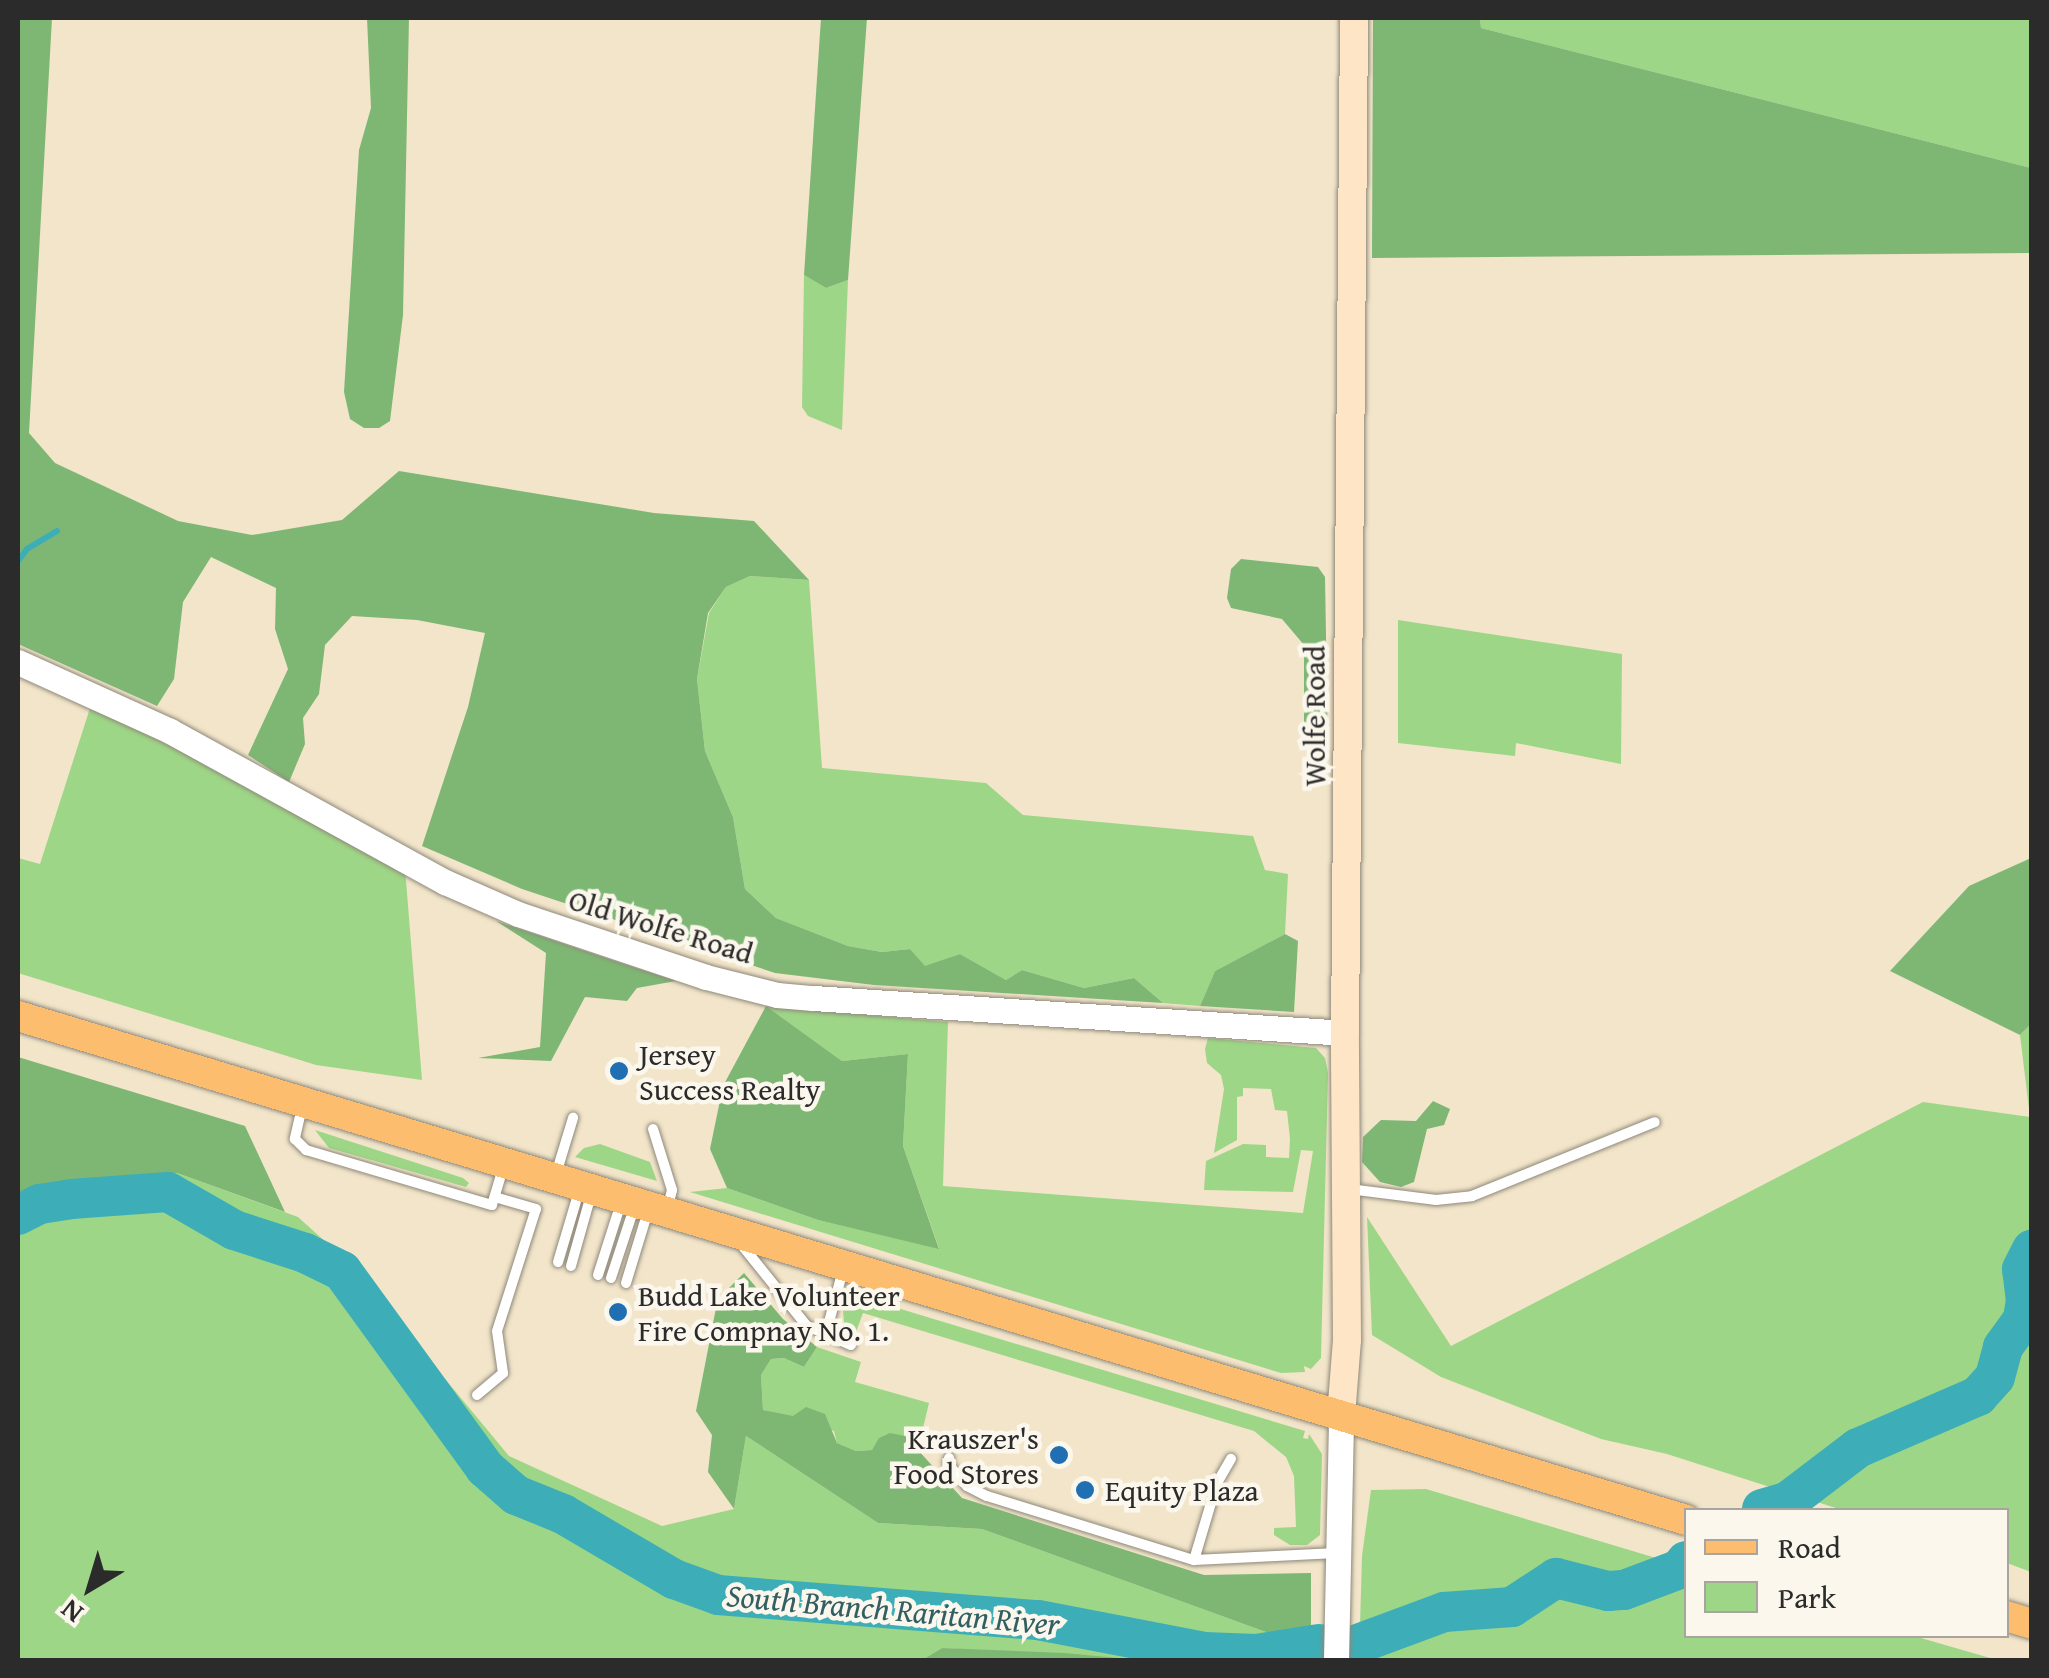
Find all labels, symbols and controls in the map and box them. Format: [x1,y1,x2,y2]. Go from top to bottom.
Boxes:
street label: Wolfe Road [1296,645,1332,787]
street label: Old Wolfe Road [565,881,757,971]
place label: Jersey Success Realty [639,1036,820,1106]
marker: Jersey Success Realty [608,1060,630,1082]
place label: Budd Lake Volunteer Fire Compnay No. 1. [638,1277,900,1348]
marker: Budd Lake Volunteer Fire Compnay No. 1. [607,1301,629,1323]
place label: Krauszer's Food Stores [894,1420,1039,1490]
marker: Krauszer's Food Stores [1048,1444,1070,1466]
place label: Equity Plaza [1105,1472,1259,1508]
marker: Equity Plaza [1074,1479,1096,1501]
legend [1684,1508,2009,1638]
text: Road [1778,1525,1841,1569]
north arrow [40,1538,140,1638]
text: Park [1778,1575,1836,1619]
water label: South Branch Raritan River [725,1576,1061,1644]
text: N [51,1590,91,1634]

